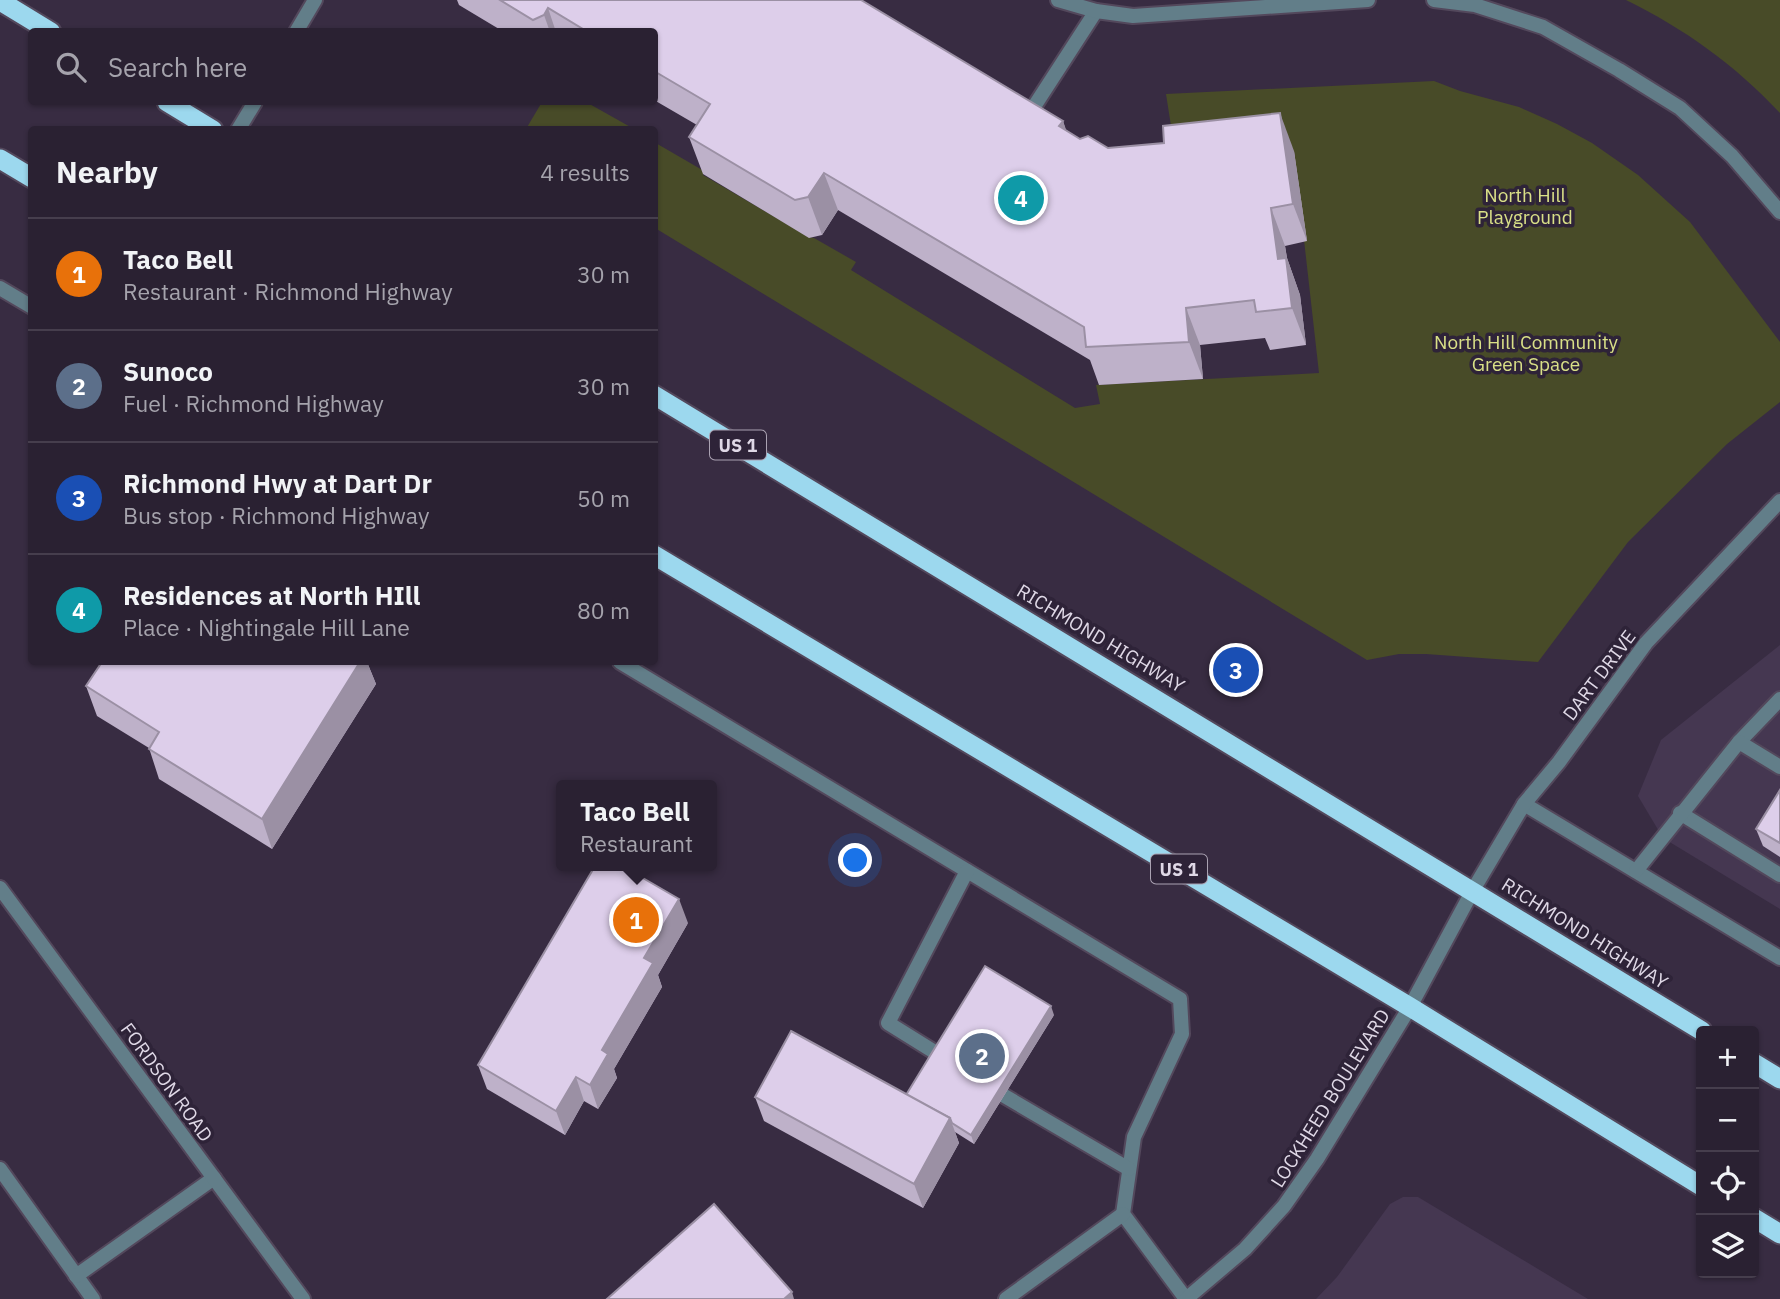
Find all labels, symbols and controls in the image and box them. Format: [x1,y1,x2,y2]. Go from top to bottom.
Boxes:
search box [28,28,658,105]
icon: search [52,48,90,86]
text: Search here [108,50,247,84]
text: Nearby [56,152,158,191]
text: 4 results [540,157,630,187]
pin: 4 [998,172,1044,224]
park label: North Hill Playground [1477,183,1573,229]
text: Taco Bell [123,242,233,276]
text: 1 [72,259,86,289]
text: 30 m [577,259,630,289]
text: Restaurant · Richmond Highway [123,276,453,306]
park label: North Hill Community Green Space [1434,330,1619,376]
text: Sunoco [123,354,213,388]
text: 2 [72,371,86,401]
text: 30 m [577,371,630,401]
text: Fuel · Richmond Highway [123,388,384,418]
road number: US 1 [710,430,766,460]
text: Richmond Hwy at Dart Dr [123,466,432,500]
text: 3 [72,483,86,513]
text: 50 m [577,483,630,513]
text: Bus stop · Richmond Highway [123,500,429,530]
text: Residences at North HIll [123,578,420,612]
street label: RICHMOND HIGHWAY [1013,578,1190,698]
text: 4 [72,595,86,625]
text: 80 m [577,595,630,625]
text: Place · Nightingale Hill Lane [123,612,410,642]
street label: DART DRIVE [1557,625,1641,725]
pin: 3 [1213,644,1259,696]
popup [556,780,717,871]
text: Taco Bell [580,794,690,828]
text: Restaurant [580,828,693,858]
your location [838,843,872,877]
road number: US 1 [1151,854,1207,884]
street label: RICHMOND HIGHWAY [1497,872,1673,994]
pin: 1 [613,894,659,946]
street label: LOCKHEED BOULEVARD [1265,1004,1395,1192]
street label: FORDSON ROAD [116,1018,218,1146]
map controls [1696,1026,1759,1278]
button: + [1696,1026,1759,1089]
pin: 2 [959,1030,1005,1082]
button: − [1696,1089,1759,1152]
button: locate [1696,1152,1759,1215]
button: layers [1696,1215,1759,1278]

